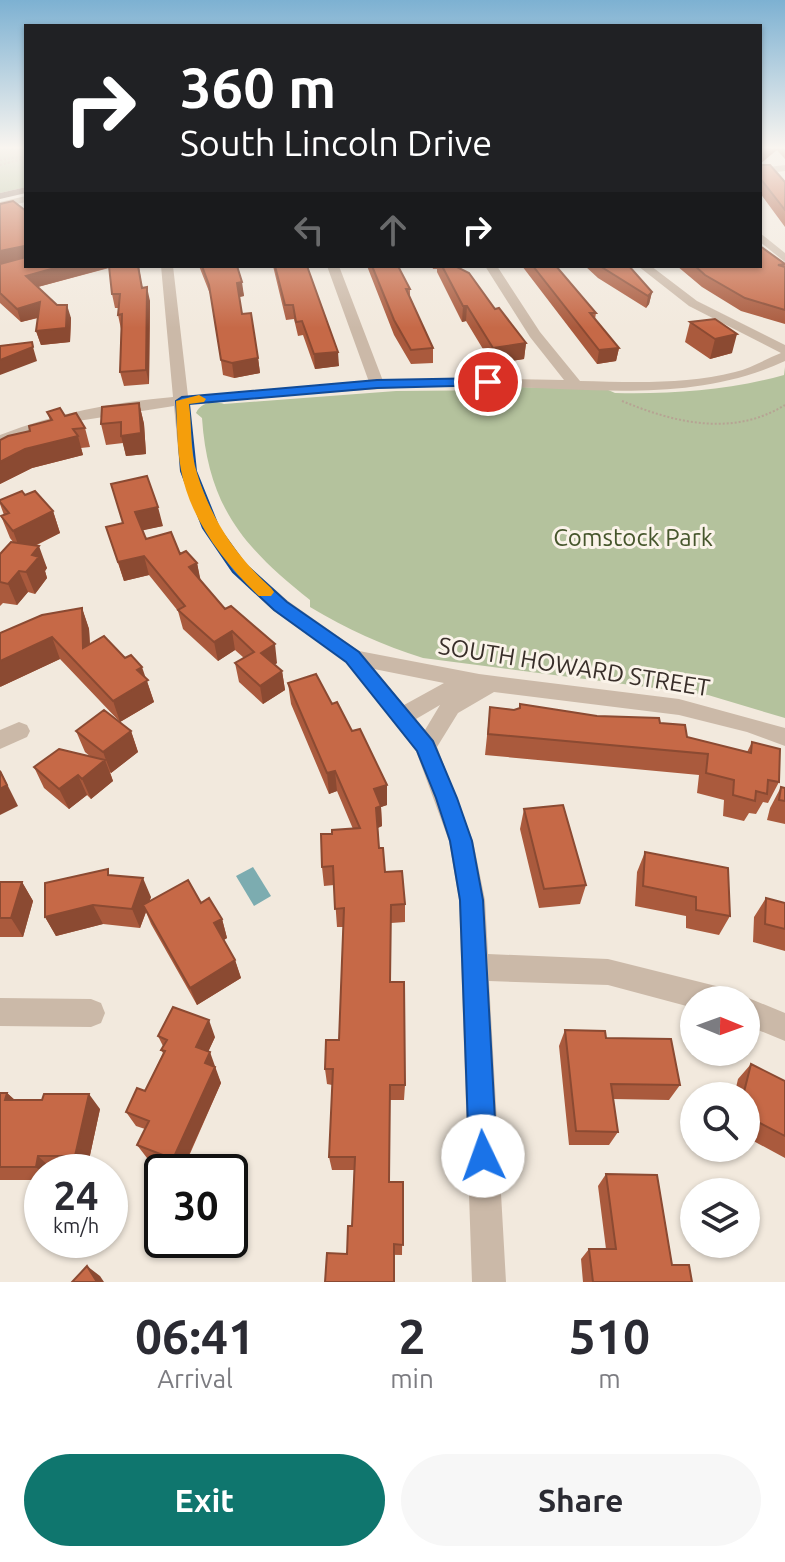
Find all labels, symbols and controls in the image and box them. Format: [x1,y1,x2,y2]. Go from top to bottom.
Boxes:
icon: right [48,56,152,160]
text: 360 m [180,56,336,119]
text: South Lincoln Drive [180,122,492,163]
icon: left [287,208,331,252]
icon: ahead [371,208,415,252]
icon: right [455,208,499,252]
pin [454,348,522,416]
icon: arrive [466,360,510,404]
park label: Comstock Park [553,524,713,551]
street label: SOUTH HOWARD STREET [436,632,712,701]
north arrow [680,986,760,1066]
map controls [680,986,760,1258]
button: search [680,1082,760,1162]
position arrow [441,1114,525,1198]
speed limit sign: 30 [144,1154,248,1258]
text: 24 [53,1173,99,1218]
button: layers [680,1178,760,1258]
text: km/h [53,1214,99,1237]
text: 06:41 [135,1309,255,1363]
text: 2 [398,1309,425,1363]
text: 510 [569,1309,650,1363]
text: Arrival [157,1364,233,1393]
text: min [390,1364,434,1393]
text: m [598,1364,621,1393]
button: Exit [24,1454,385,1546]
button: Share [401,1454,761,1546]

